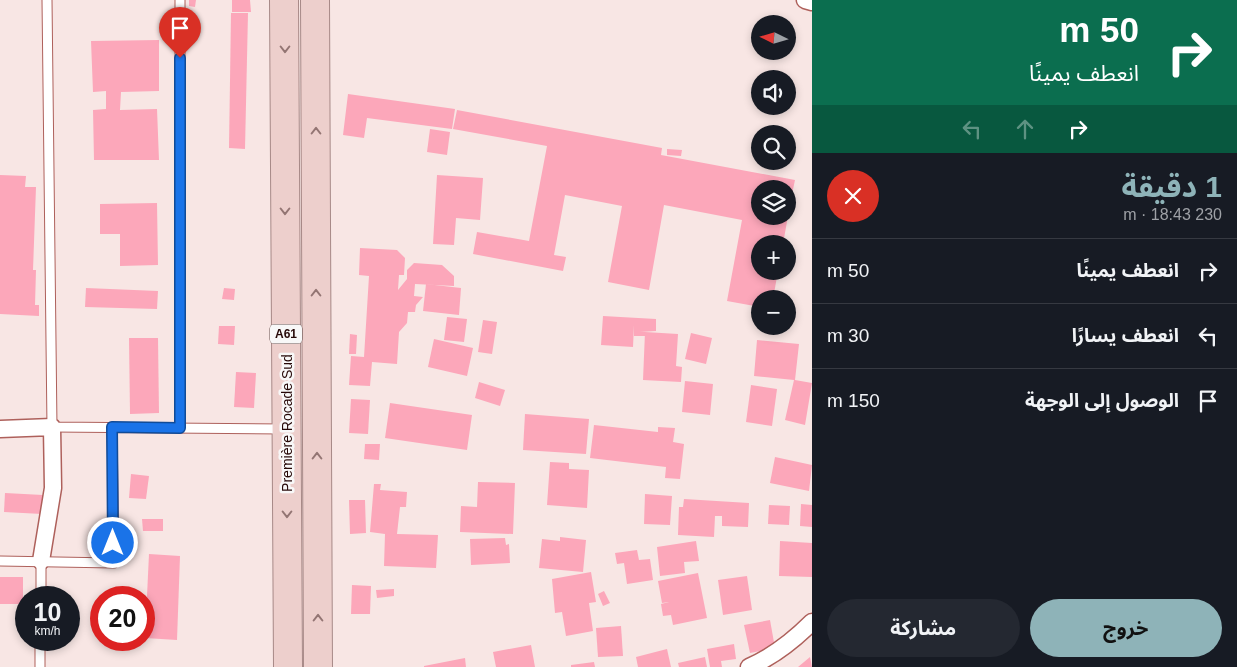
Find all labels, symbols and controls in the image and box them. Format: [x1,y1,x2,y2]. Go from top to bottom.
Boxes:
pin [159,7,201,58]
text: 50 m [1059,10,1139,49]
icon: arrive [166,14,194,42]
north arrow [751,15,796,60]
map controls [751,15,796,335]
icon: right [1157,20,1222,85]
one-way arrow [280,45,290,53]
text: انعطف يمينًا [1029,61,1139,86]
button: sound [751,70,796,115]
icon: left [958,115,986,143]
icon: ahead [1011,115,1039,143]
icon: right [1064,115,1092,143]
button: search [751,125,796,170]
one-way arrow [311,127,321,134]
button: close [827,170,879,222]
text: 1 دقيقة [1121,170,1222,203]
button: layers [751,180,796,225]
text: 230 m · 18:43 [1123,206,1222,223]
one-way arrow [280,207,291,215]
button: + [751,235,796,280]
icon: right [1194,257,1222,285]
text: 50 m [827,260,869,281]
text: انعطف يمينًا [1077,260,1179,281]
one-way arrow [311,289,321,297]
button: − [751,290,796,335]
icon: left [1194,322,1222,350]
road number: A61 [270,324,302,344]
text: 30 m [827,325,869,346]
text: انعطف يسارًا [1072,325,1179,346]
street label: Première Rocade Sud [279,354,295,492]
icon: arrive [1194,387,1222,415]
text: 150 m [827,390,880,411]
text: الوصول إلى الوجهة [1025,390,1179,411]
one-way arrow [312,452,322,460]
one-way arrow [282,510,292,518]
position arrow [86,516,138,568]
speed limit sign: 20 [90,586,155,651]
text: 10 [34,598,61,626]
button: مشاركة [827,599,1020,657]
button: خروج [1030,599,1222,657]
one-way arrow [313,614,323,622]
text: km/h [34,624,61,638]

